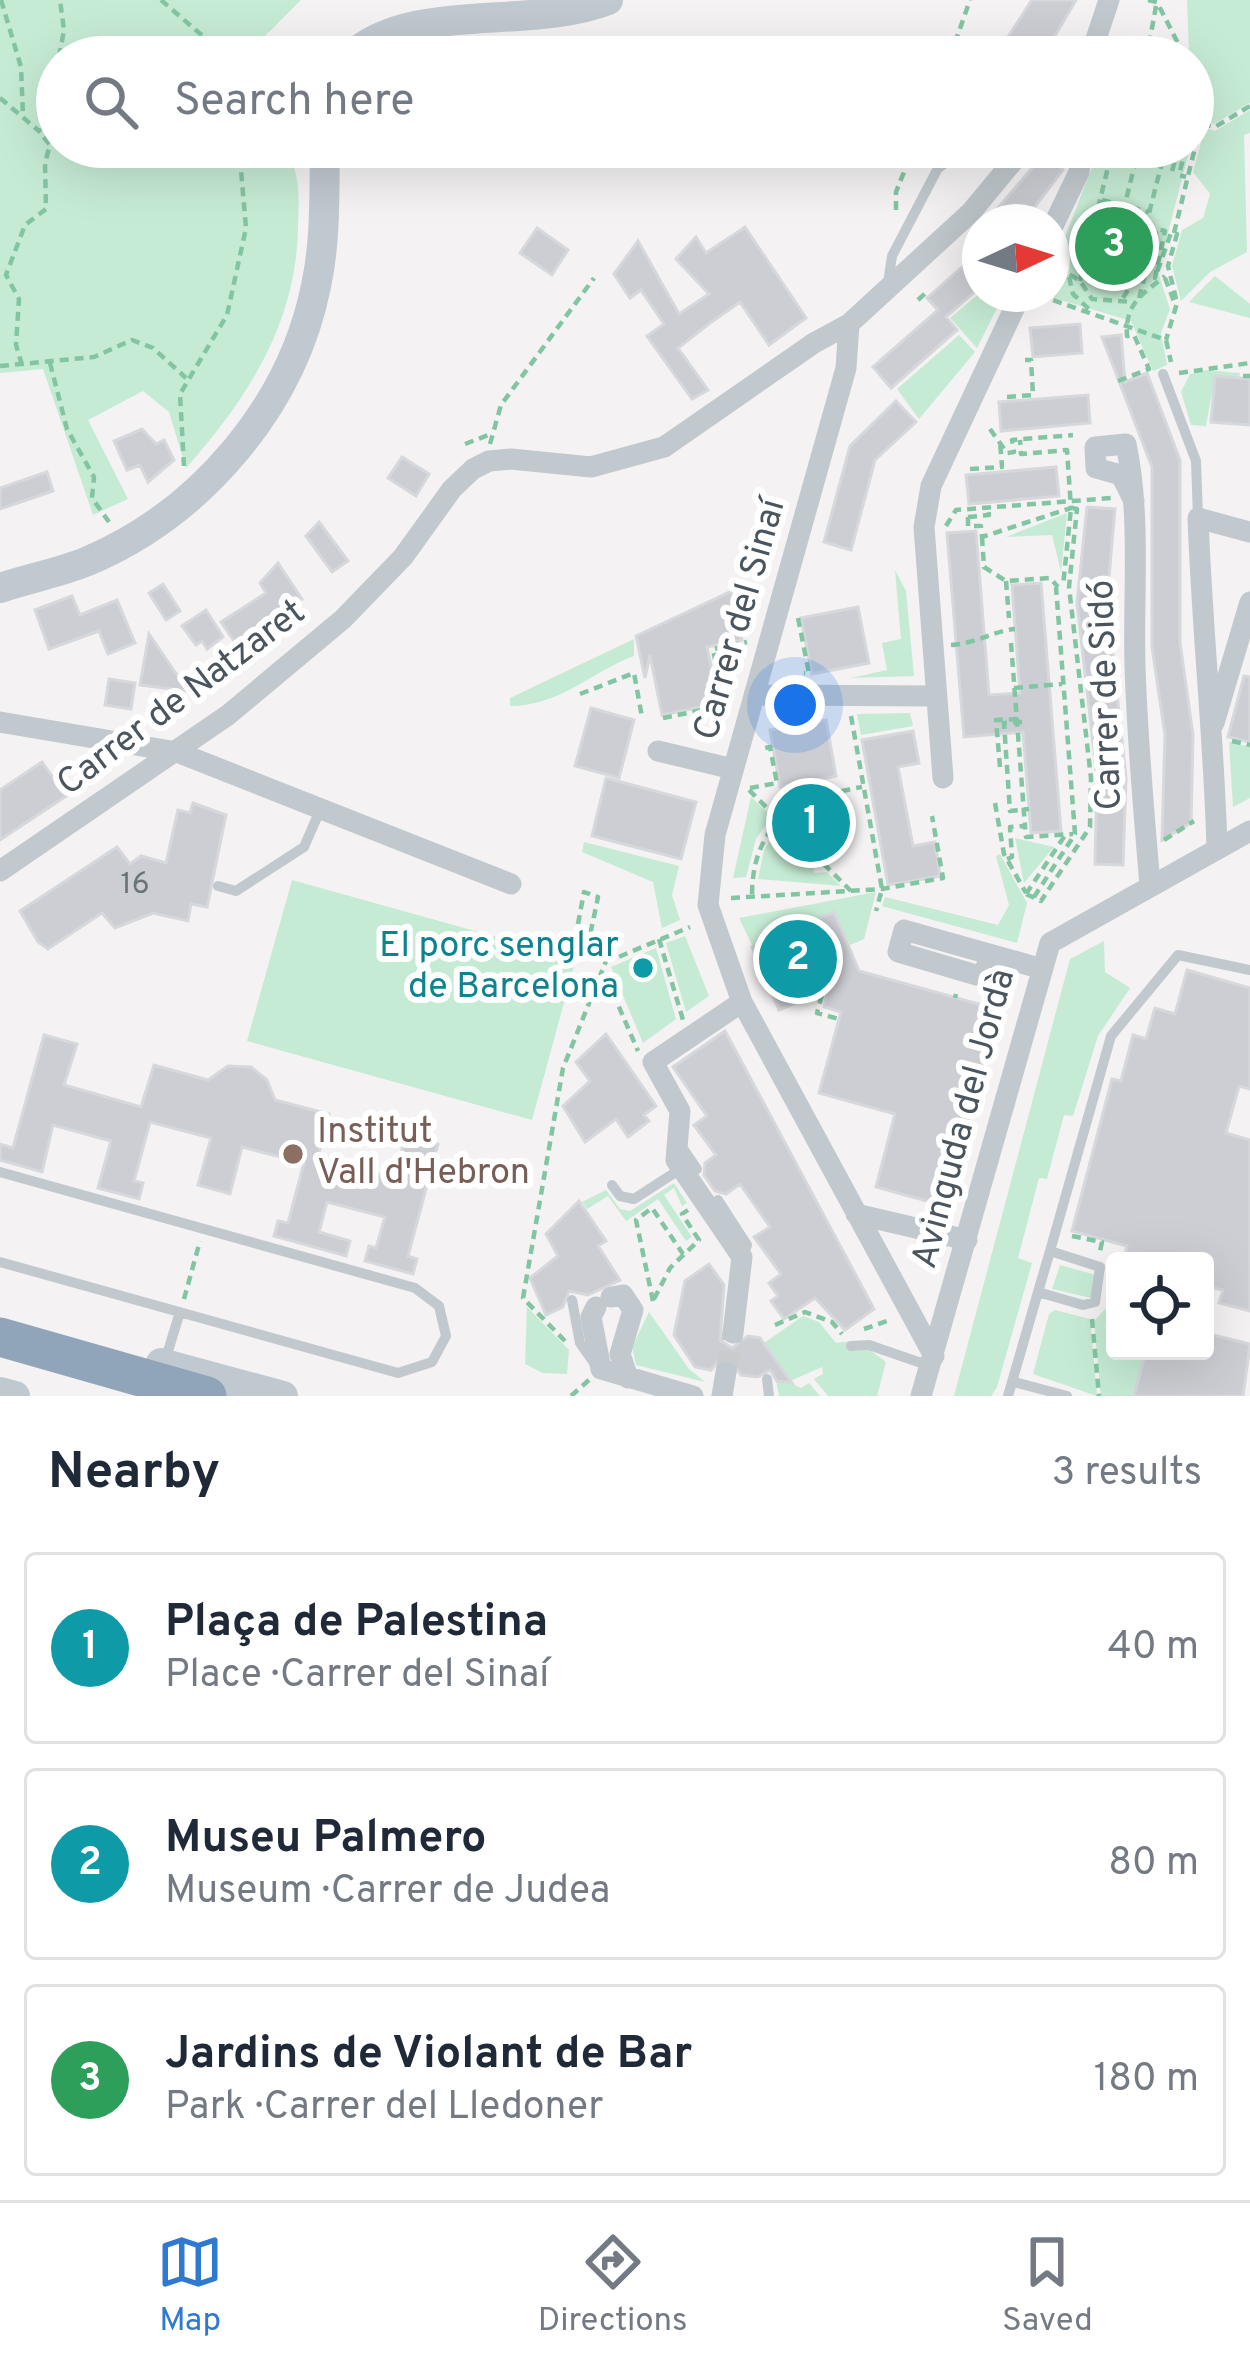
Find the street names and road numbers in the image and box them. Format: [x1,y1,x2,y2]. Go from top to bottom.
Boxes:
street label: Carrer del Sinaí [685,491,798,746]
street label: Carrer de Sidó [1080,579,1134,811]
street label: Carrer de Natzaret [49,591,315,807]
street label: Avinguda del Jordà [903,964,1027,1274]

